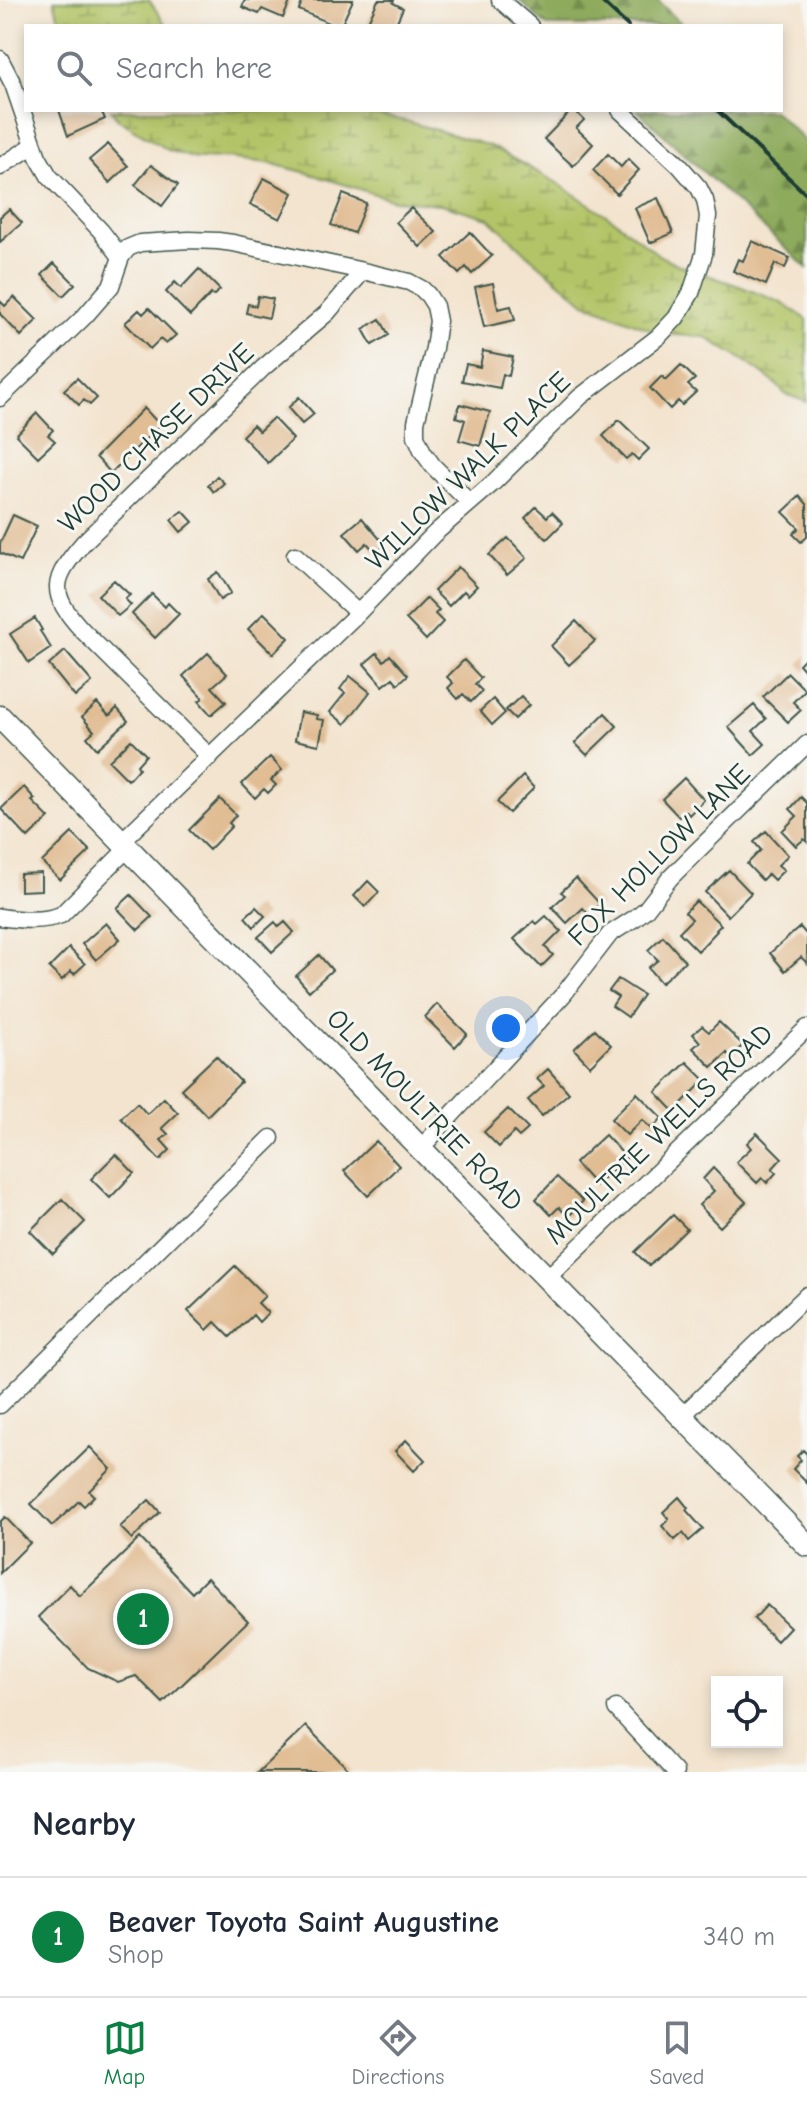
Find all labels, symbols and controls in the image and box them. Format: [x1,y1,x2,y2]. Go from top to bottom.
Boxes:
search box [24,24,783,112]
icon: search [52,46,96,90]
text: Search here [116,51,272,86]
street label: WOOD CHASE DRIVE [52,337,260,539]
street label: WILLOW WALK PLACE [359,365,577,577]
street label: FOX HOLLOW LANE [561,757,757,953]
street label: OLD MOULTRIE ROAD [320,1002,530,1218]
your location [486,1008,526,1048]
street label: MOULTRIE WELLS ROAD [539,1017,779,1251]
pin: 1 [117,1589,169,1649]
map controls [711,1676,783,1748]
button: locate [711,1676,783,1748]
text: Nearby [32,1804,135,1844]
text: Beaver Toyota Saint Augustine [108,1905,499,1940]
text: 1 [53,1922,63,1952]
text: 340 m [703,1922,775,1952]
text: Shop [108,1940,164,1970]
tab: Map [103,2016,147,2090]
tab: Directions [352,2016,445,2090]
tab: Saved [650,2016,704,2090]

